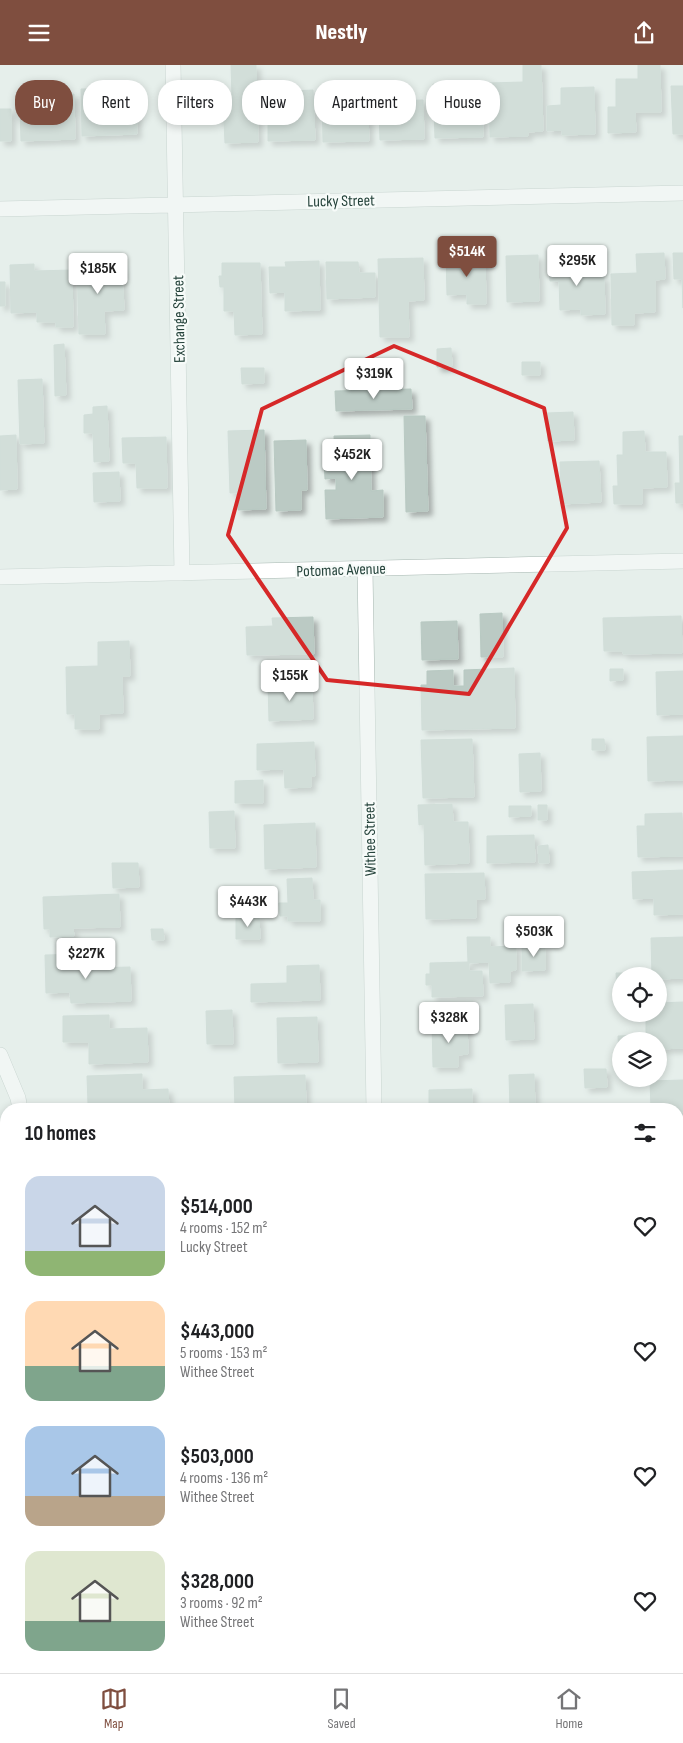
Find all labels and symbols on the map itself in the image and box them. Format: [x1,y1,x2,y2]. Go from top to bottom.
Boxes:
street label: Lucky Street [307,191,375,212]
pin: $514K [432,235,502,278]
pin: $295K [542,245,612,287]
pin: $185K [63,253,133,295]
street label: Exchange Street [169,275,190,363]
pin: $319K [339,357,409,400]
pin: $452K [317,439,387,481]
street label: Potomac Avenue [296,559,386,582]
pin: $155K [255,659,325,702]
street label: Withee Street [360,802,381,876]
pin: $443K [213,885,283,928]
pin: $503K [499,915,569,958]
pin: $227K [51,937,121,980]
pin: $328K [414,1001,484,1044]

